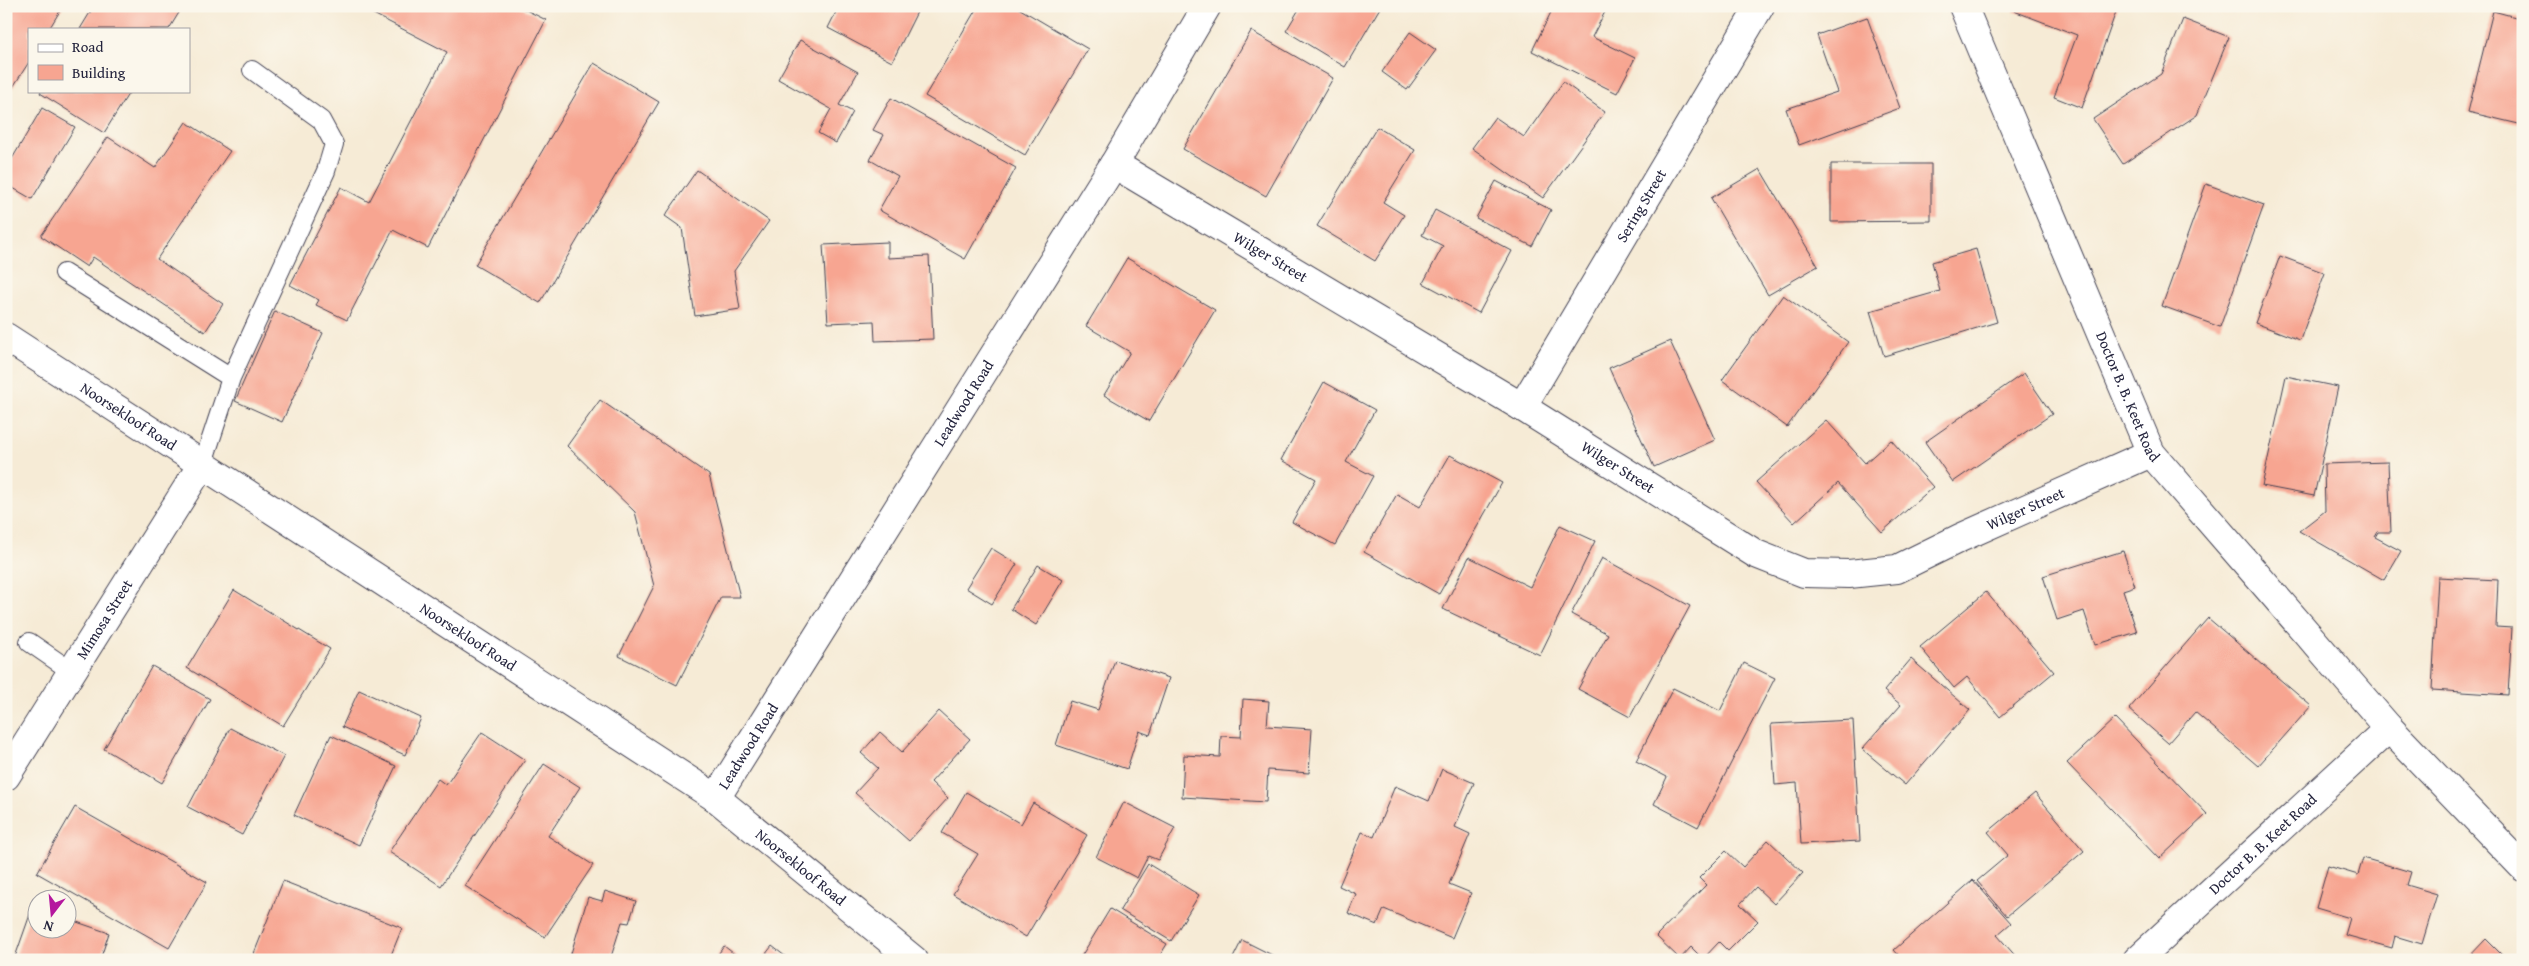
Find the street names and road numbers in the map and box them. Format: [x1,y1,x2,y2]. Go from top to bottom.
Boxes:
street label: Sering Street [1611,164,1671,246]
street label: Wilger Street [1230,226,1312,287]
street label: Doctor B. B. Keet Road [2091,328,2165,466]
street label: Leadwood Road [928,356,998,450]
street label: Noorsekloof Road [76,377,181,455]
street label: Wilger Street [1577,436,1659,498]
street label: Wilger Street [1983,482,2068,535]
street label: Mimosa Street [71,575,138,663]
street label: Noorsekloof Road [416,598,521,676]
street label: Leadwood Road [713,699,783,793]
street label: Doctor B. B. Keet Road [2204,789,2321,899]
street label: Noorsekloof Road [751,824,851,910]

